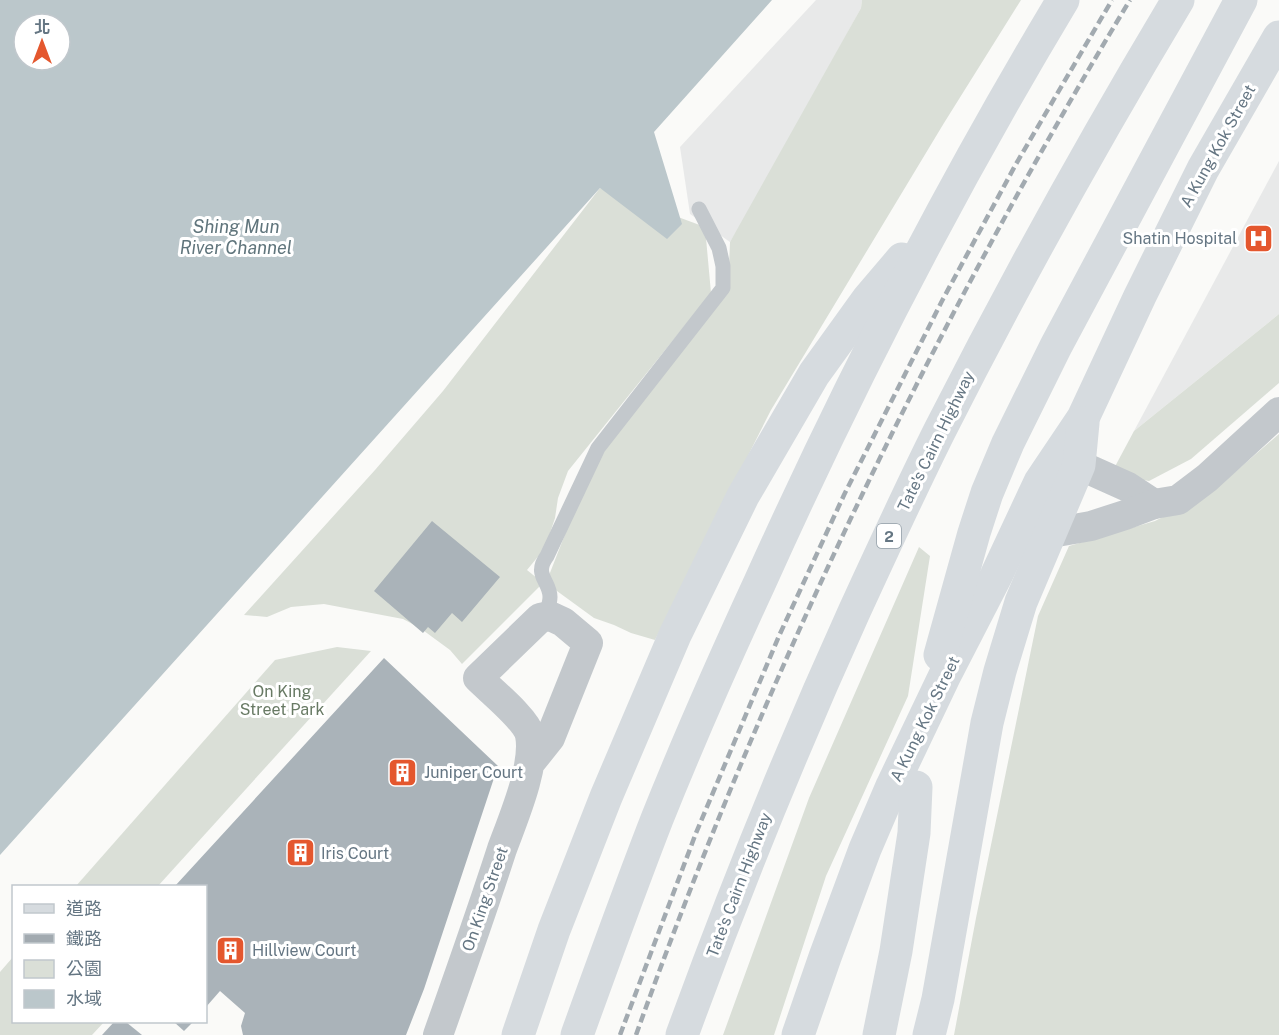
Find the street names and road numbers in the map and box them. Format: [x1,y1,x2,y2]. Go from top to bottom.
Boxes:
street label: A Kung Kok Street [1176,81,1260,211]
street label: Tate's Cairn Highway [894,367,978,514]
road number: 2 [877,524,901,548]
street label: A Kung Kok Street [886,653,964,785]
street label: Tate's Cairn Highway [703,810,776,960]
street label: On King Street [458,844,512,954]

